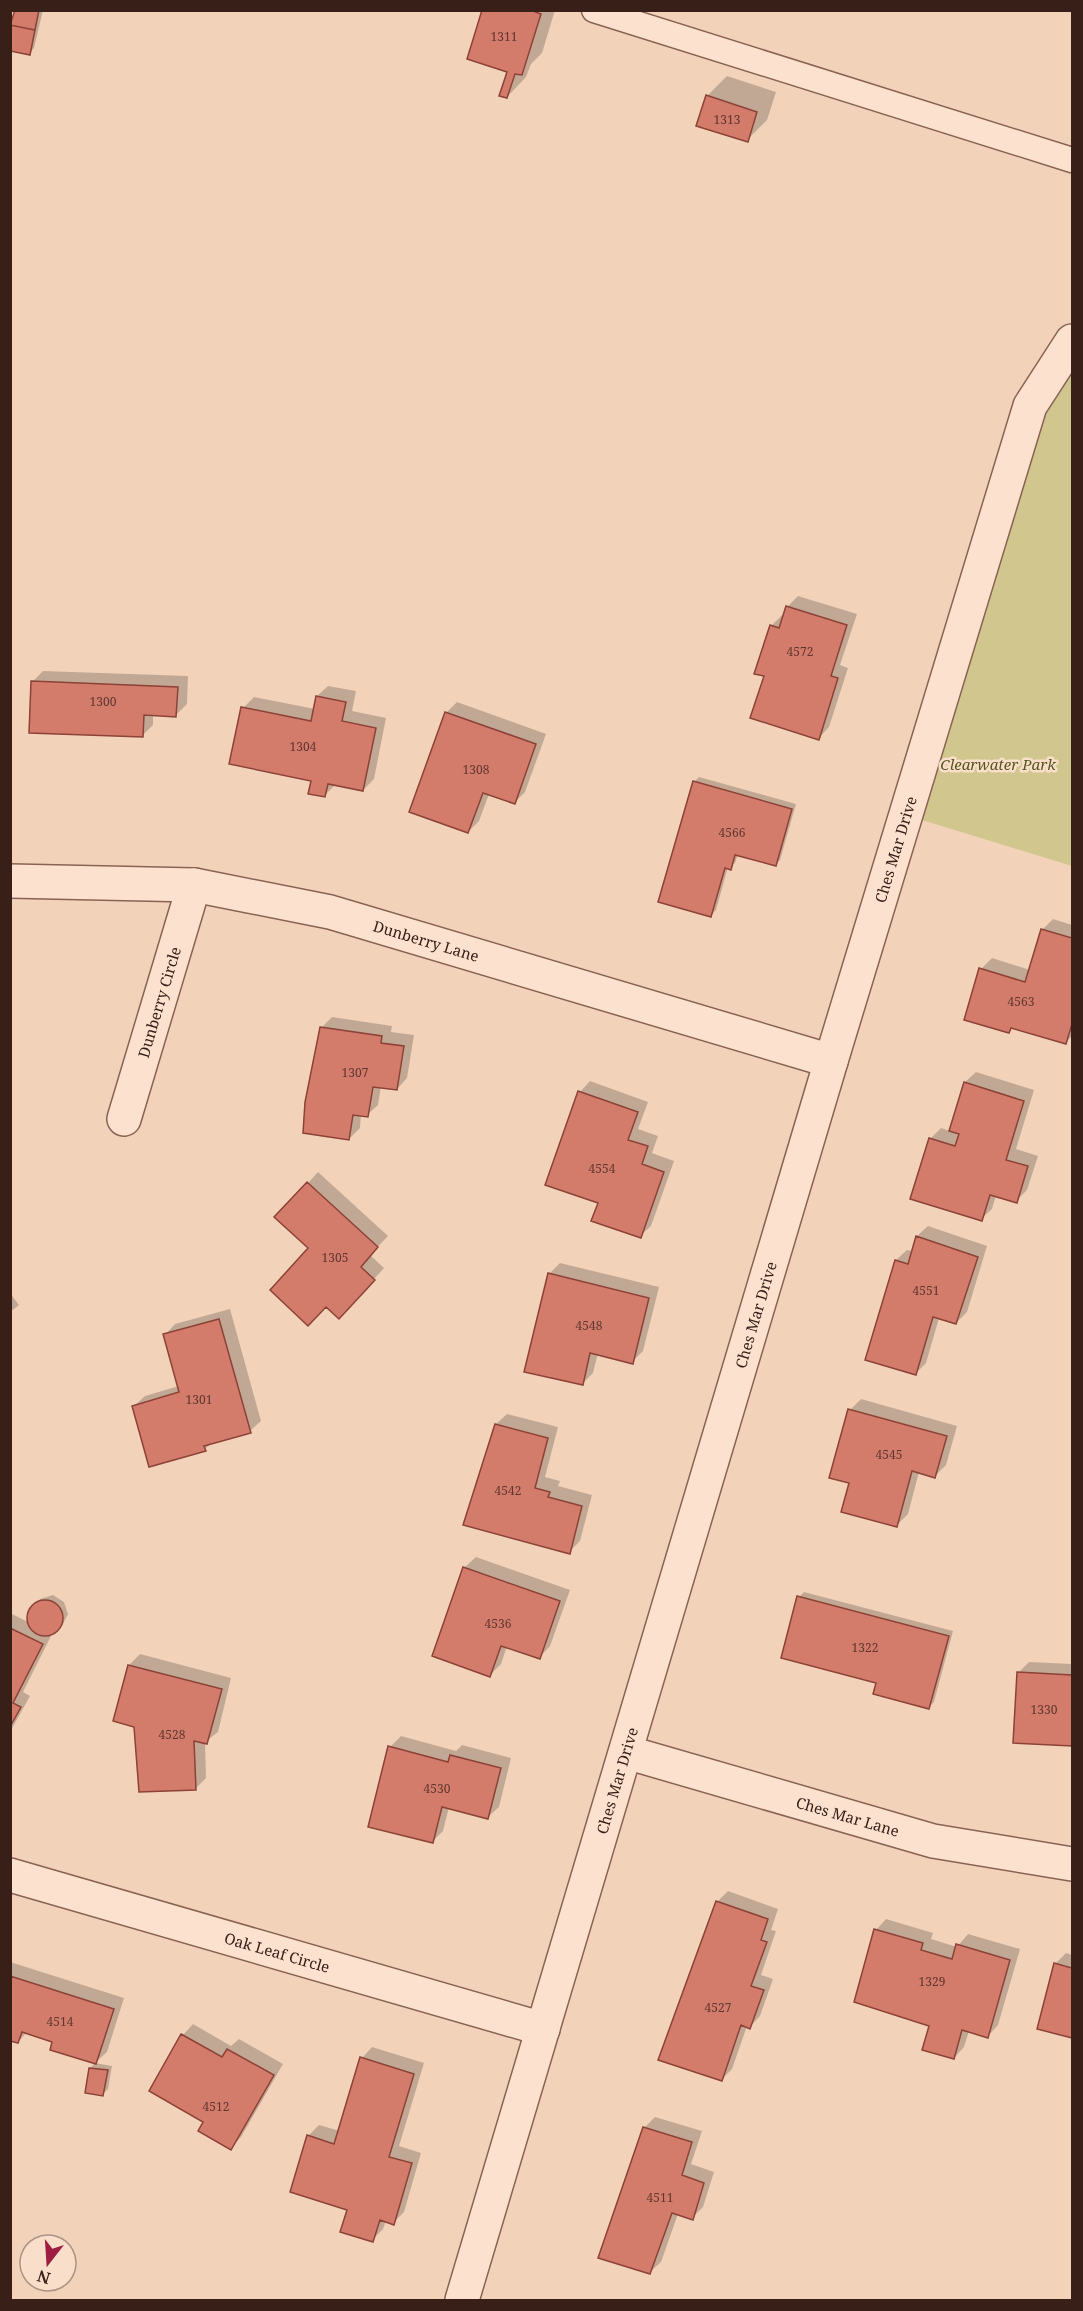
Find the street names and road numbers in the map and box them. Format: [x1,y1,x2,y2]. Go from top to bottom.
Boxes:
street label: Ches Mar Drive [870,794,921,905]
street label: Dunberry Lane [371,915,481,966]
street label: Dunberry Circle [133,944,185,1060]
street label: Ches Mar Drive [730,1259,781,1371]
street label: Ches Mar Drive [591,1725,642,1836]
street label: Ches Mar Lane [794,1792,902,1841]
street label: Oak Leaf Circle [222,1927,332,1977]

